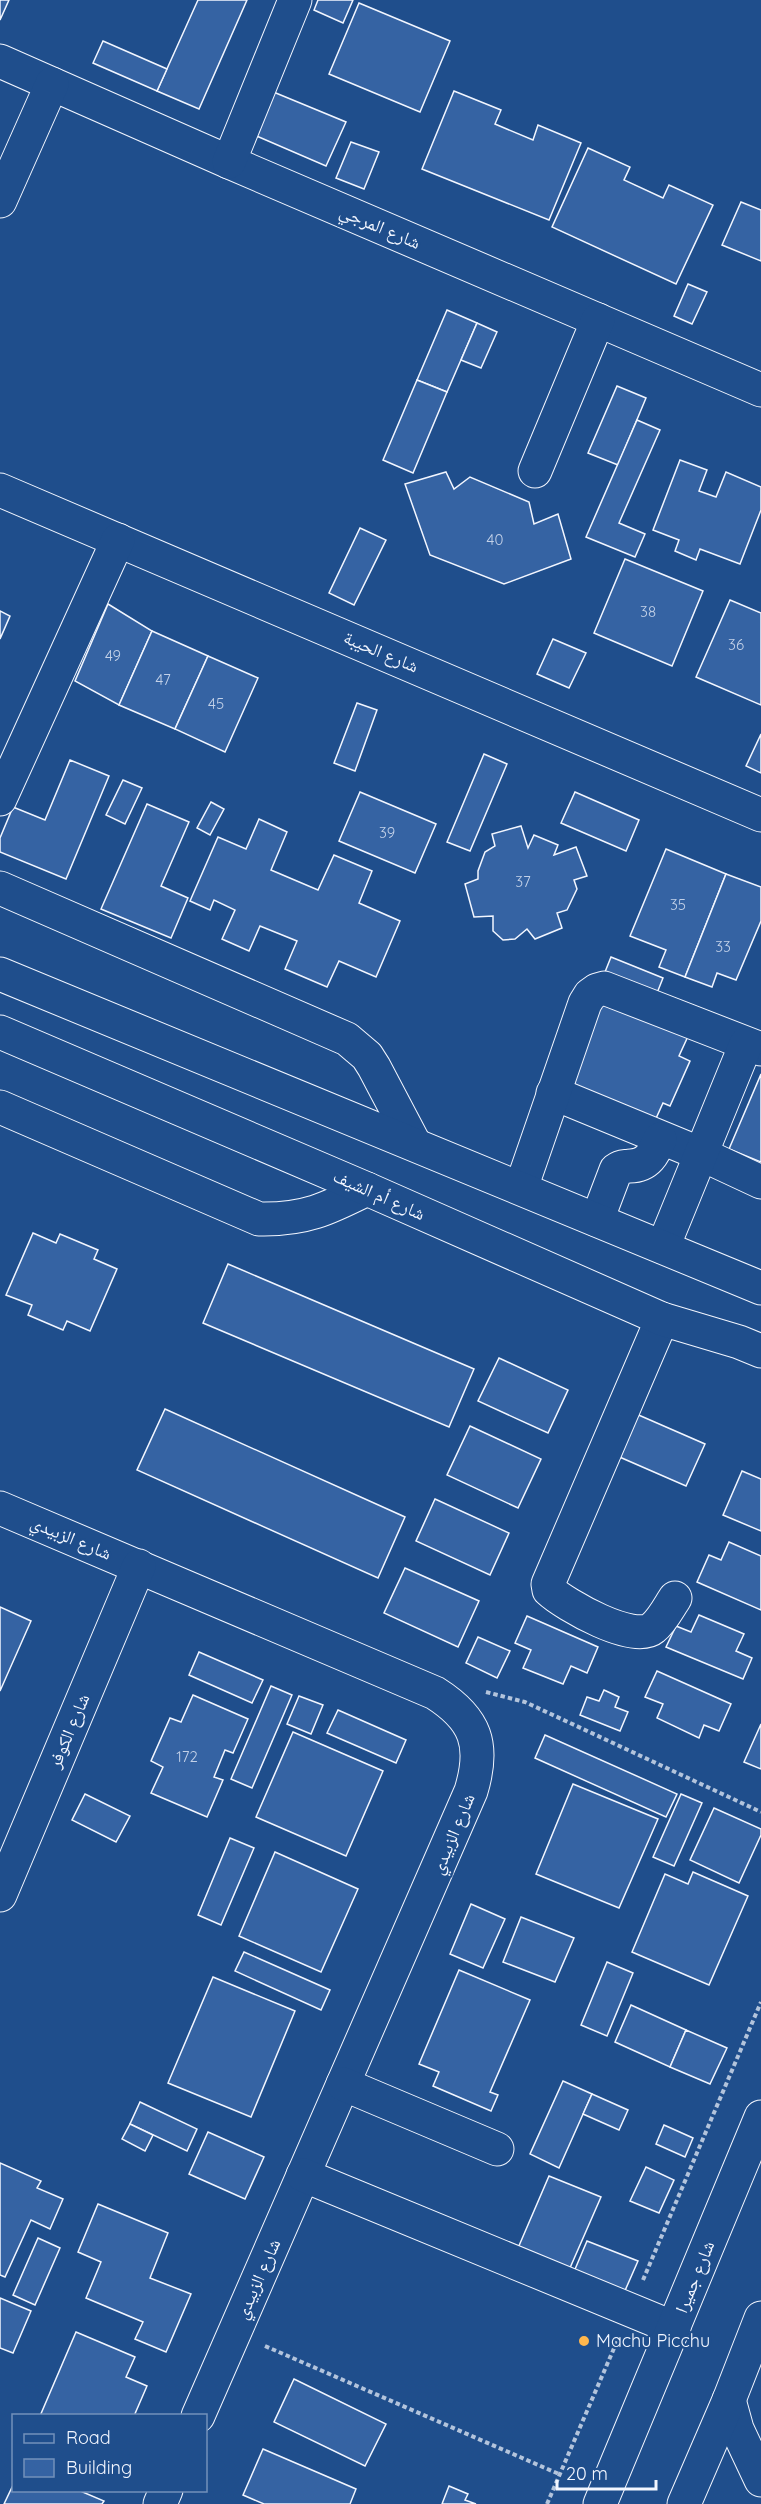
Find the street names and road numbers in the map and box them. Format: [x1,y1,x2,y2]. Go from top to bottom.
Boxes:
street label: شارع المرجي [335,199,424,257]
street label: شارع الحيبة [340,626,422,678]
street label: شارع أم الشيف [329,1164,429,1226]
street label: شارع الزبيدي [26,1510,115,1568]
street label: شارع الكوفر [42,1690,95,1772]
street label: شارع الزبيدي [425,1790,483,1879]
street label: شارع الزبيدي [230,2235,289,2324]
street label: شارع جميرا [670,2237,719,2316]

